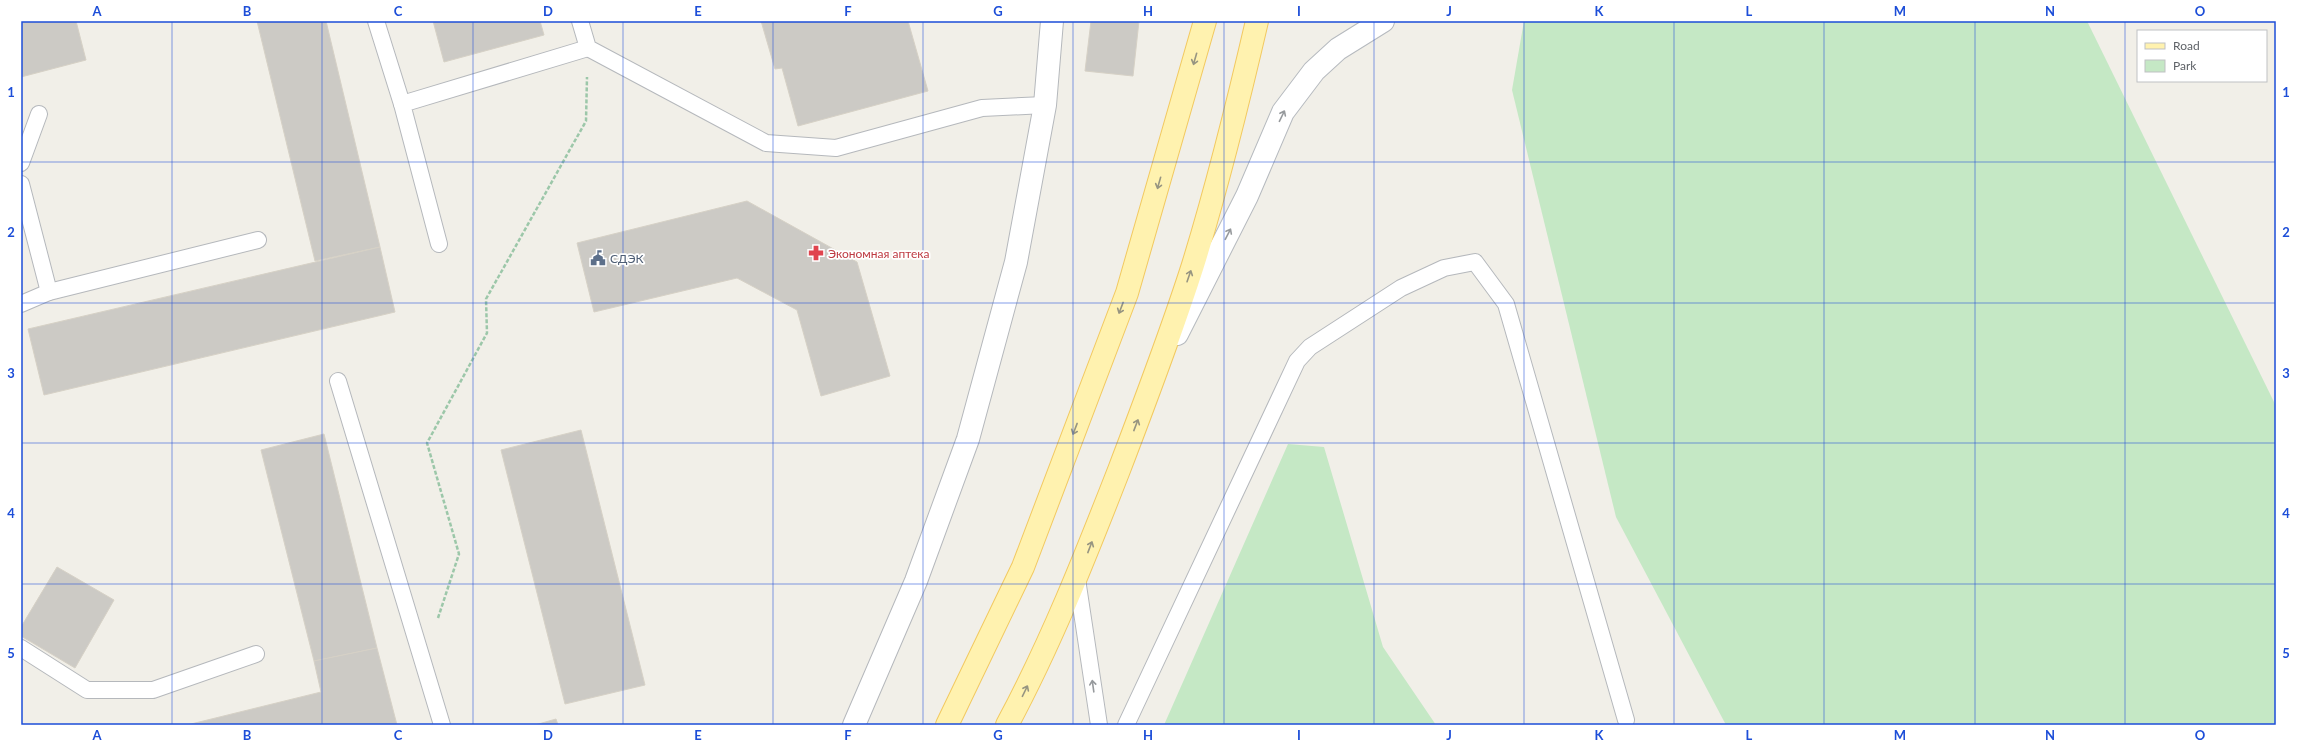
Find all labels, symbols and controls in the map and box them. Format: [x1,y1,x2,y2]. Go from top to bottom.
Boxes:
text: A [91,3,102,19]
text: B [243,3,252,19]
text: C [394,3,403,19]
text: D [543,3,553,19]
text: E [694,3,702,19]
text: F [844,3,852,19]
text: G [993,3,1003,19]
text: H [1143,3,1153,19]
text: I [1297,3,1301,19]
text: J [1446,3,1452,19]
text: K [1595,3,1605,19]
text: L [1746,3,1753,19]
text: M [1894,3,1906,19]
text: N [2045,3,2055,19]
text: O [2195,3,2206,19]
legend [2137,30,2267,82]
text: Road [2173,38,2200,53]
one-way arrow [1191,52,1198,65]
text: Park [2173,58,2197,73]
text: 1 [7,84,15,100]
text: 1 [2282,84,2290,100]
one-way arrow [1279,110,1286,122]
one-way arrow [1155,177,1162,190]
text: 2 [7,224,15,240]
text: 2 [2282,224,2290,240]
one-way arrow [1225,228,1232,240]
pharmacy icon: Экономная аптека [807,244,825,262]
place label: Экономная аптека [828,246,930,261]
public building icon: СДЭК [589,249,607,267]
place label: СДЭК [610,251,644,266]
one-way arrow [1186,270,1193,283]
one-way arrow [1117,301,1125,313]
text: 3 [7,365,15,381]
text: 3 [2282,365,2290,381]
one-way arrow [1132,420,1140,432]
one-way arrow [1071,423,1079,435]
text: 4 [7,505,15,521]
text: 4 [2282,505,2290,521]
one-way arrow [1086,541,1094,553]
text: 5 [7,645,15,661]
text: 5 [2282,645,2290,661]
one-way arrow [1089,680,1097,693]
one-way arrow [1022,685,1029,697]
text: A [91,727,102,743]
text: B [243,727,252,743]
text: C [394,727,403,743]
text: D [543,727,553,743]
text: E [694,727,702,743]
text: F [844,727,852,743]
text: G [993,727,1003,743]
text: H [1143,727,1153,743]
text: I [1297,727,1301,743]
text: J [1446,727,1452,743]
text: K [1595,727,1605,743]
text: L [1746,727,1753,743]
text: M [1894,727,1906,743]
text: N [2045,727,2055,743]
text: O [2195,727,2206,743]

